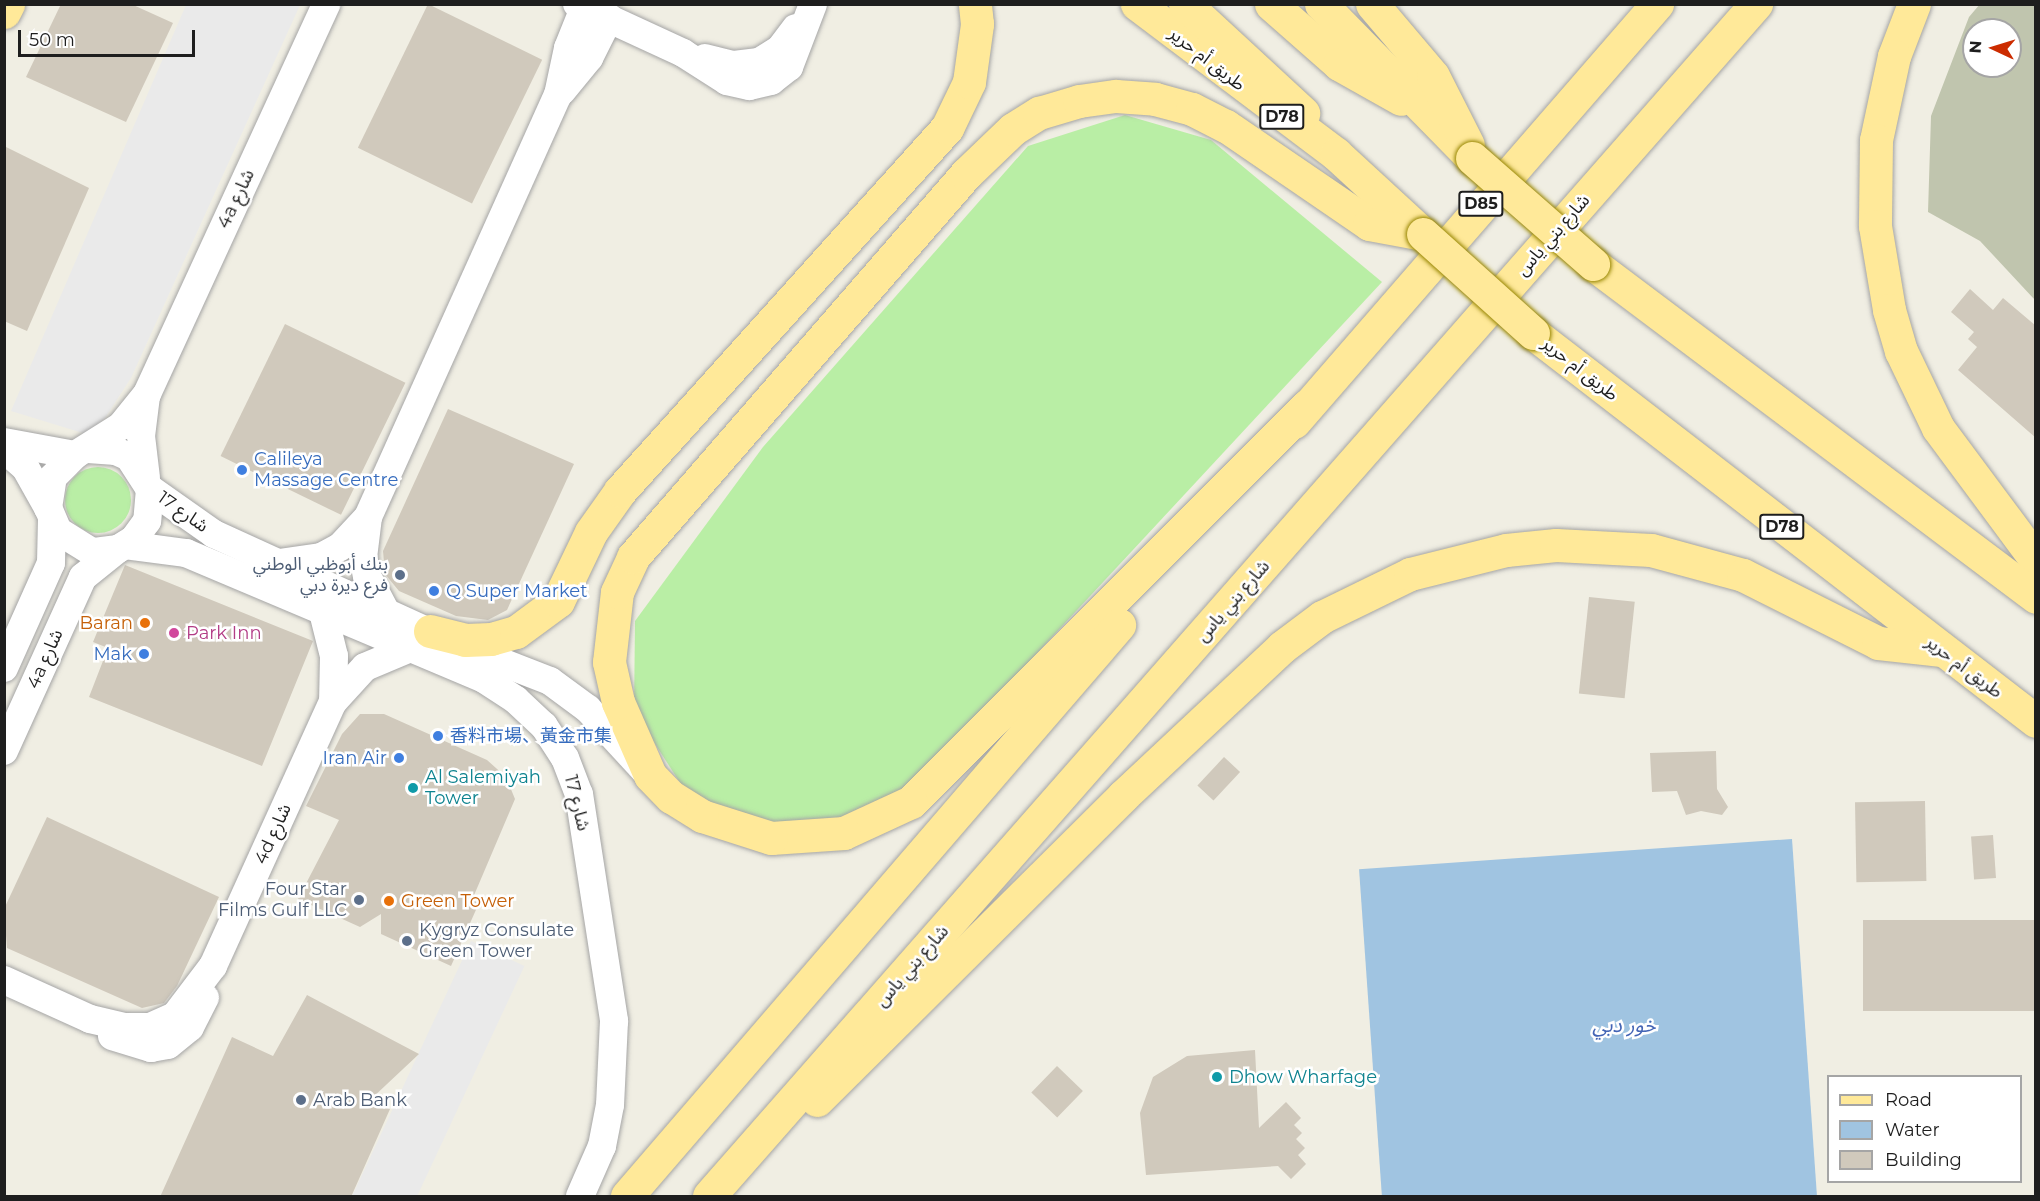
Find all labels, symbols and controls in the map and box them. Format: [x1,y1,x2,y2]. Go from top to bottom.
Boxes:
scale bar [21,18,198,56]
north arrow [1962,18,2022,78]
street label: طريق أم حرير [1165,23,1249,95]
text: 50 m [29,29,75,51]
text: N [1966,40,1985,54]
road number: D78 [1258,104,1306,130]
street label: 4a شارع [213,166,259,232]
street label: شارع بني ياس [1512,190,1594,280]
road number: D85 [1457,191,1505,217]
street label: طريق أم حرير [1538,333,1622,405]
place label: Calileya Massage Centre [254,449,398,492]
marker: Calileya Massage Centre [235,463,249,477]
street label: شارع 17 [154,487,212,537]
road number: D78 [1758,514,1806,540]
place label: بنك أبوظبي الوطني فرع ديرة دبي [253,554,388,596]
street label: شارع بني ياس [1192,556,1274,646]
marker: بنك أبوظبي الوطني فرع ديرة دبي [393,568,407,582]
place label: Q Super Market [446,580,587,602]
marker: Q Super Market [427,584,441,598]
place label: Baran [80,612,133,634]
marker: Baran [138,616,152,630]
place label: Park Inn [186,622,262,644]
street label: 4a شارع [22,626,68,692]
marker: Park Inn [167,626,181,640]
street label: طريق أم حرير [1921,631,2007,703]
place label: Mak [93,643,132,665]
marker: Mak [137,647,151,661]
place label: 香料市場、黃金市集 [450,725,612,747]
marker: 香料市場、黃金市集 [431,729,445,743]
place label: Iran Air [323,747,387,769]
marker: Iran Air [392,751,406,765]
place label: Al Salemiyah Tower [425,767,541,810]
street label: شارع 17 [560,773,594,833]
marker: Al Salemiyah Tower [406,781,420,795]
street label: 4d شارع [250,800,296,868]
place label: Four Star Films Gulf LLC [218,879,347,922]
place label: Green Tower [401,890,515,912]
marker: Four Star Films Gulf LLC [352,893,366,907]
marker: Green Tower [382,894,396,908]
place label: Kygryz Consulate Green Tower [419,920,574,962]
street label: شارع بني ياس [871,921,953,1011]
marker: Kygryz Consulate Green Tower [400,934,414,948]
water label: خور دبي [1592,1013,1656,1037]
place label: Dhow Wharfage [1229,1066,1377,1088]
marker: Dhow Wharfage [1210,1070,1224,1084]
legend [1827,1075,2022,1183]
place label: Arab Bank [313,1089,407,1111]
text: Road [1885,1089,1932,1111]
marker: Arab Bank [294,1093,308,1107]
text: Water [1885,1119,1940,1141]
text: Building [1885,1149,1962,1171]

